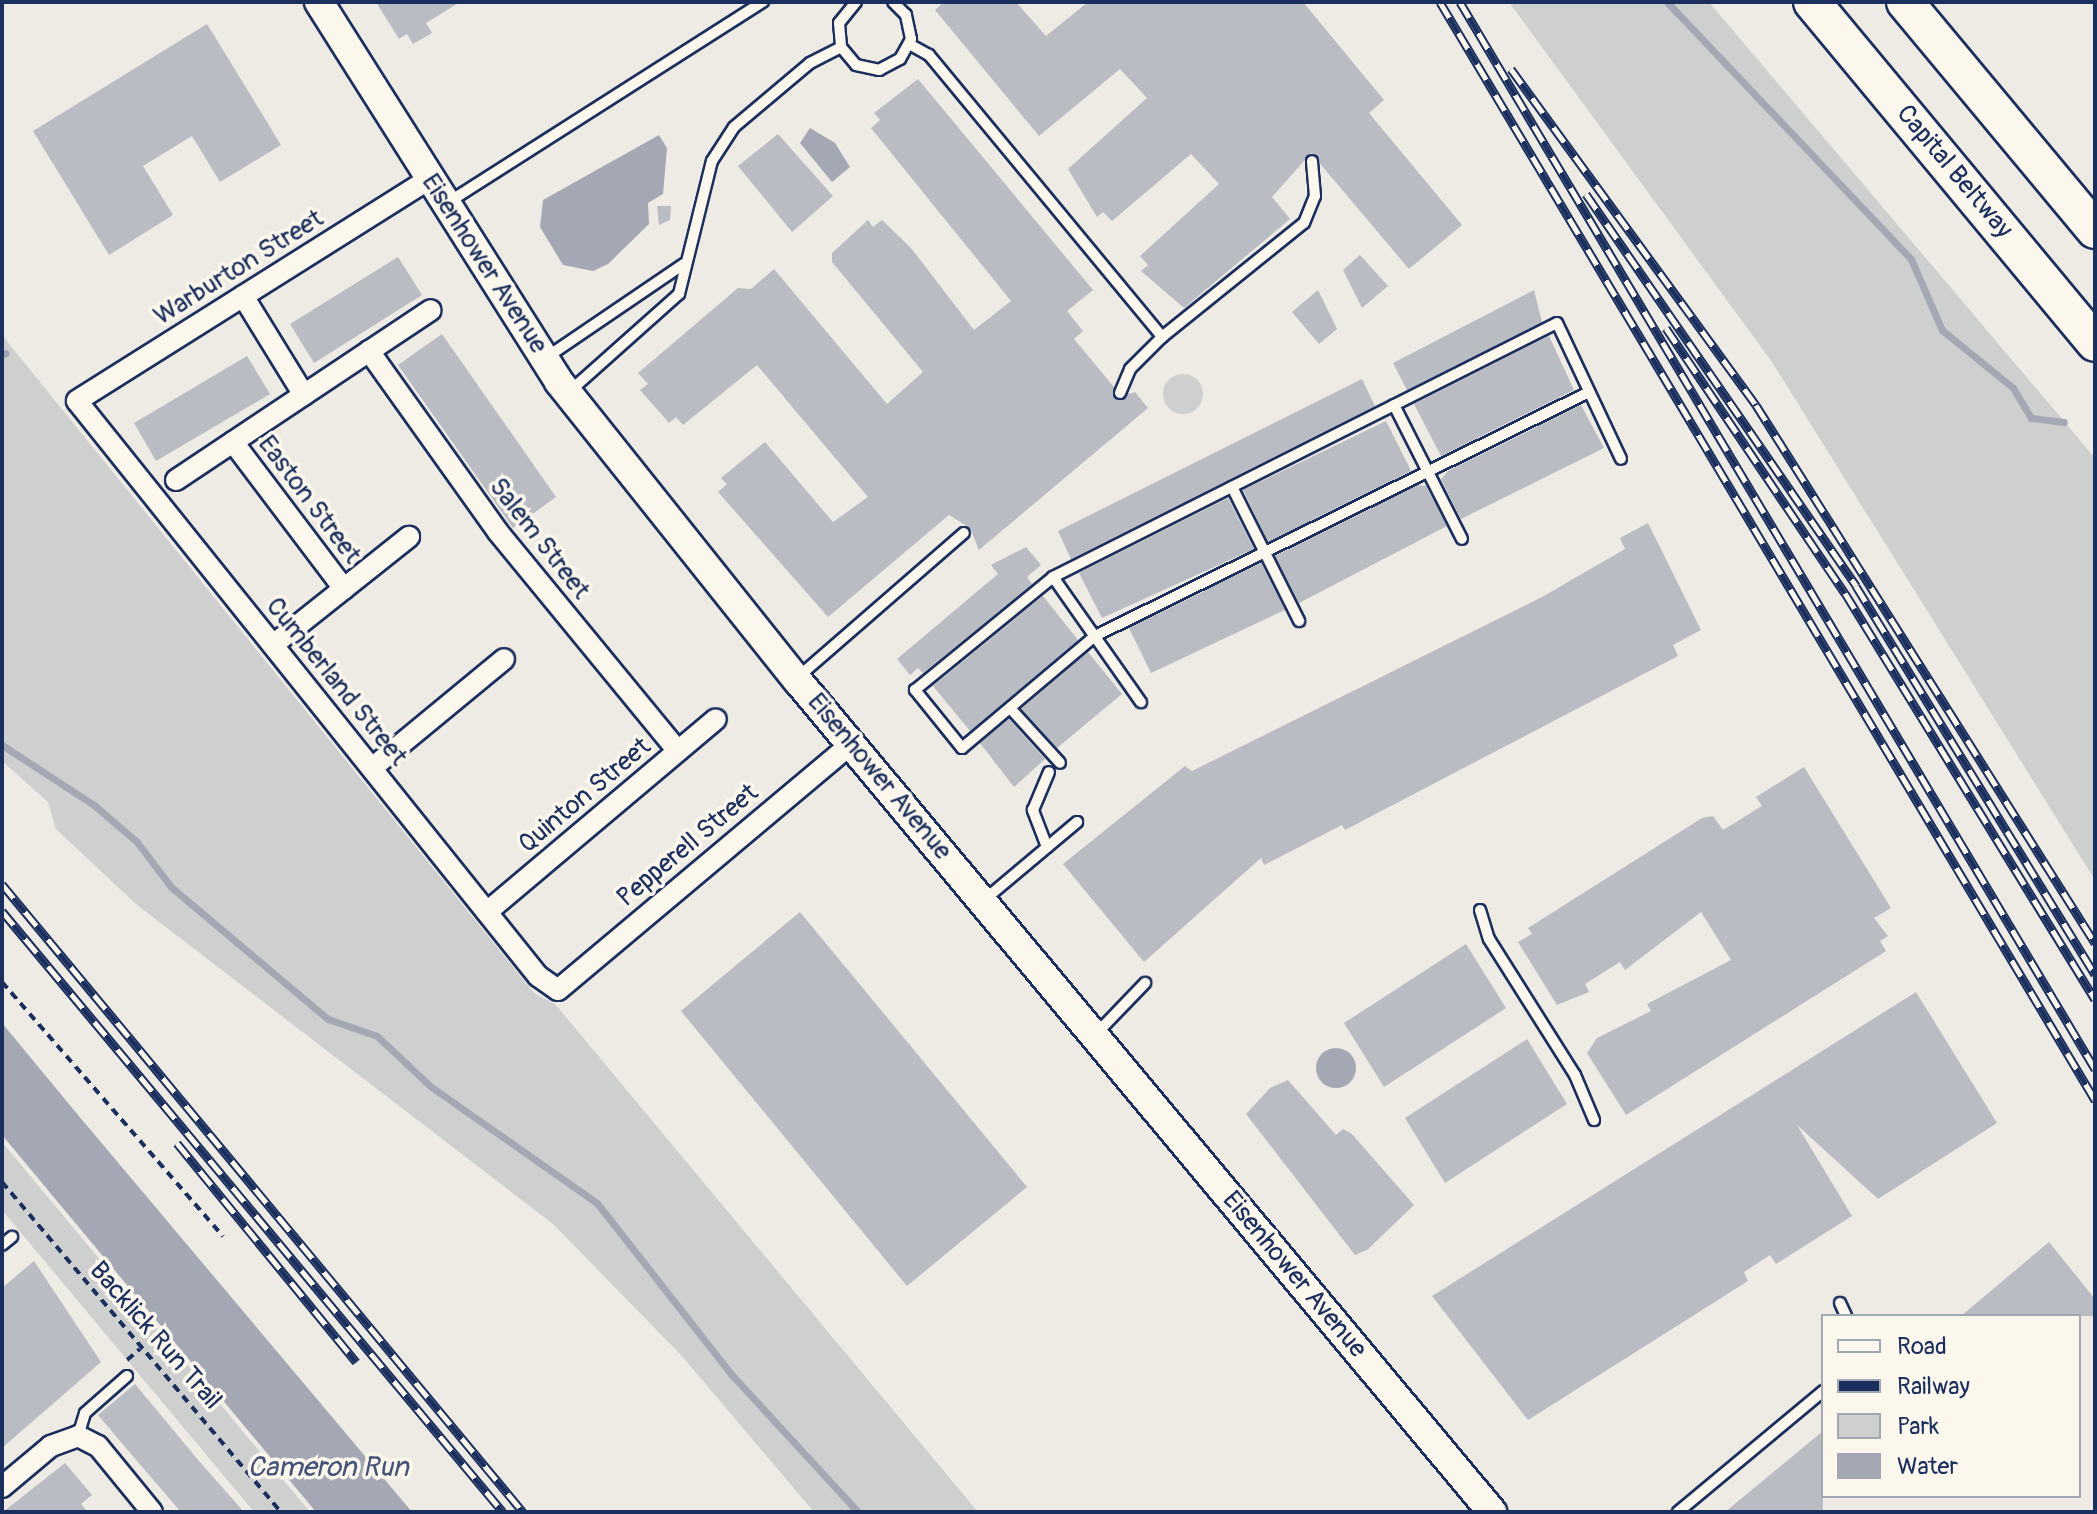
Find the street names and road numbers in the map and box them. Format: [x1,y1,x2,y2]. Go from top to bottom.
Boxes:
street label: Capital Beltway [1889,99,2019,245]
street label: Eisenhower Avenue [414,168,554,360]
street label: Warburton Street [149,203,329,333]
street label: Easton Street [251,430,367,570]
street label: Salem Street [482,472,596,606]
street label: Cumberland Street [259,592,413,772]
street label: Eisenhower Avenue [800,687,958,867]
street label: Quinton Street [513,732,657,860]
street label: Pepperell Street [611,778,765,914]
street label: Eisenhower Avenue [1215,1185,1373,1365]
street label: Backlick Run Trail [82,1256,228,1416]

